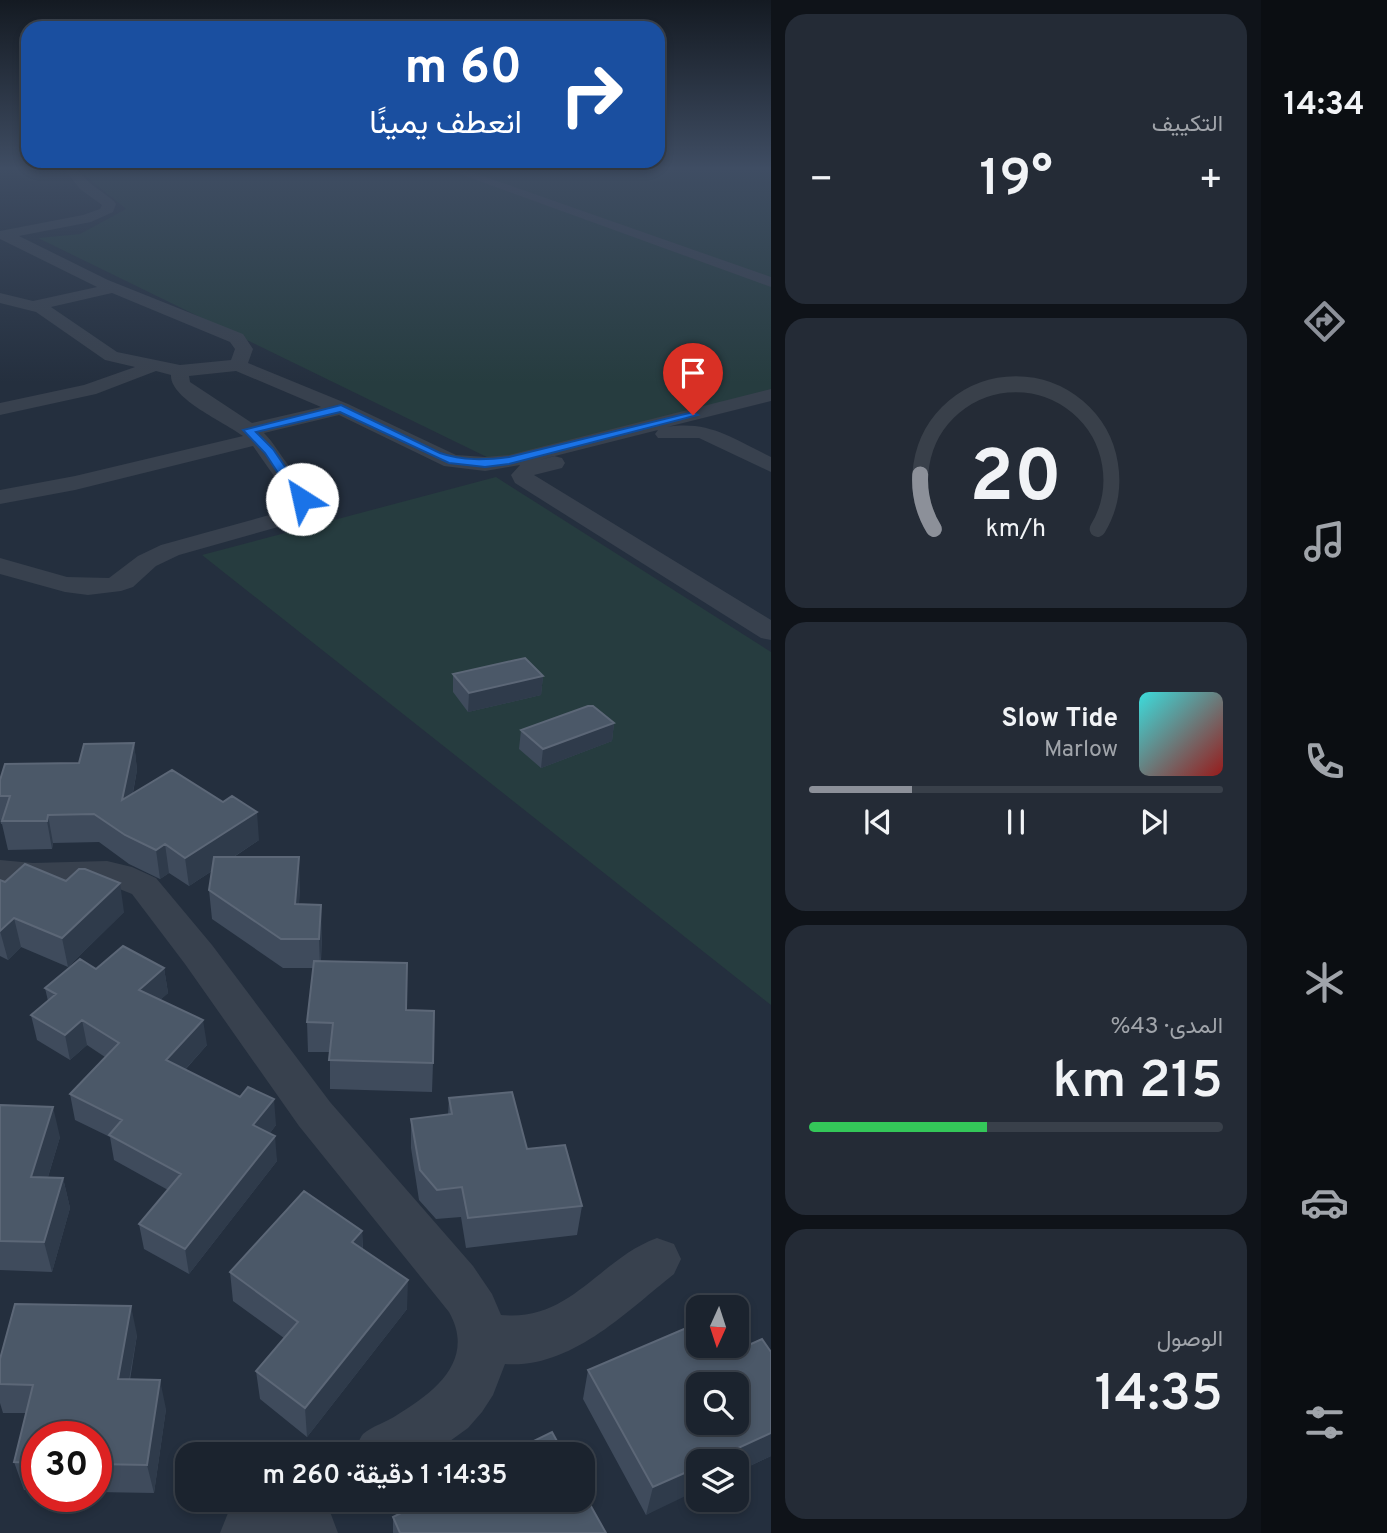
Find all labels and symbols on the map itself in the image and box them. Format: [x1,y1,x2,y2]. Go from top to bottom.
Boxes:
pin [663,343,723,415]
position arrow [265,462,339,536]
north arrow [686,1295,749,1358]
speed limit sign: 30 [21,1421,112,1512]

